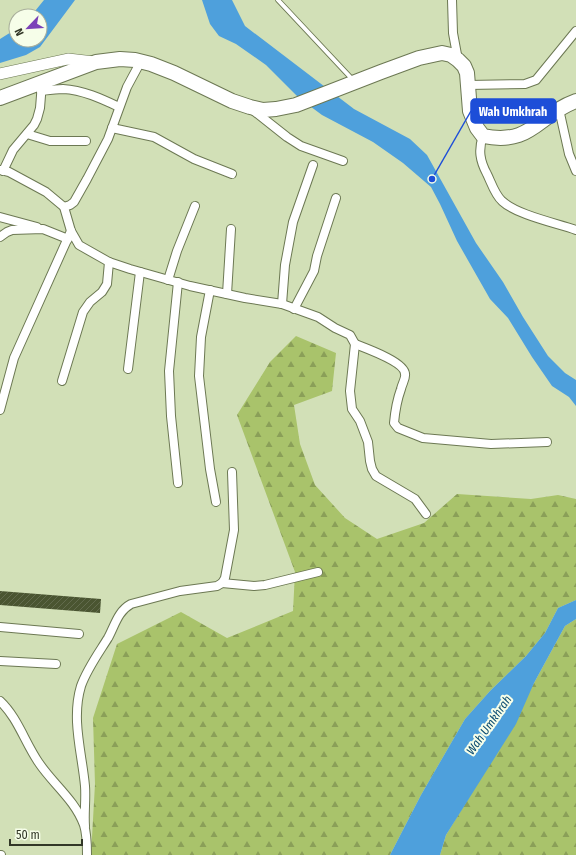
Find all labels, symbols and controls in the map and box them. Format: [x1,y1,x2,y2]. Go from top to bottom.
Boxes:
north arrow [8,8,48,48]
text: N [12,26,27,38]
callout: Wah Umkhrah [471,99,556,123]
text: Wah Umkhrah [479,105,547,119]
water label: Wah Umkhrah [464,693,514,757]
scale bar [10,821,82,847]
text: 50 m [16,828,40,842]

